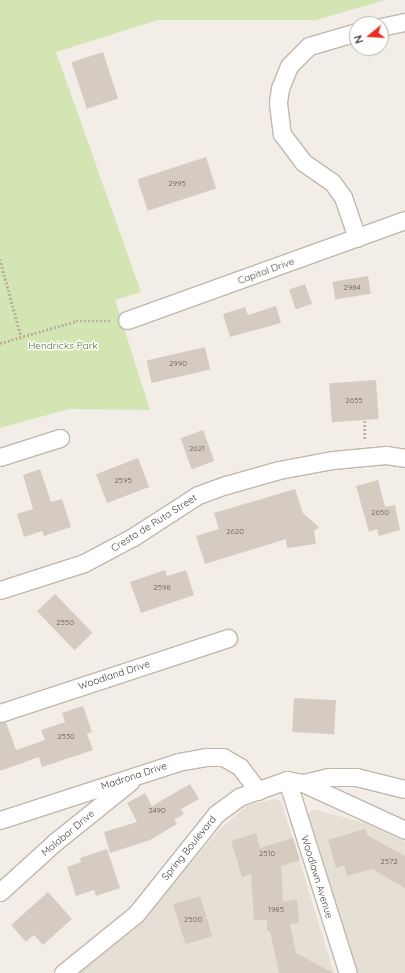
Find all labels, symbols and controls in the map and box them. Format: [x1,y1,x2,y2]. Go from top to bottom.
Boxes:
north arrow [349,16,389,56]
text: N [351,33,366,45]
house number: 2995 [168,179,186,189]
street label: Capital Drive [236,255,296,287]
house number: 2984 [343,283,361,293]
park label: Hendricks Park [28,340,98,352]
house number: 2990 [169,359,187,369]
house number: 2655 [345,396,363,406]
house number: 2621 [189,444,205,454]
house number: 2595 [114,476,132,486]
street label: Cresta de Ruta Street [109,492,199,554]
house number: 2650 [371,508,389,518]
house number: 2620 [226,527,244,537]
house number: 2598 [153,583,171,593]
house number: 2550 [56,618,74,628]
street label: Woodland Drive [77,658,151,692]
house number: 2530 [57,732,75,742]
street label: Madrona Drive [99,760,169,792]
house number: 2490 [148,806,166,816]
street label: Malabar Drive [39,807,97,859]
street label: Spring Boulevard [159,813,219,883]
street label: Woodlawn Avenue [299,834,335,920]
house number: 2510 [259,849,275,859]
house number: 2572 [380,857,398,867]
house number: 1985 [268,905,284,915]
house number: 2500 [184,915,202,925]

